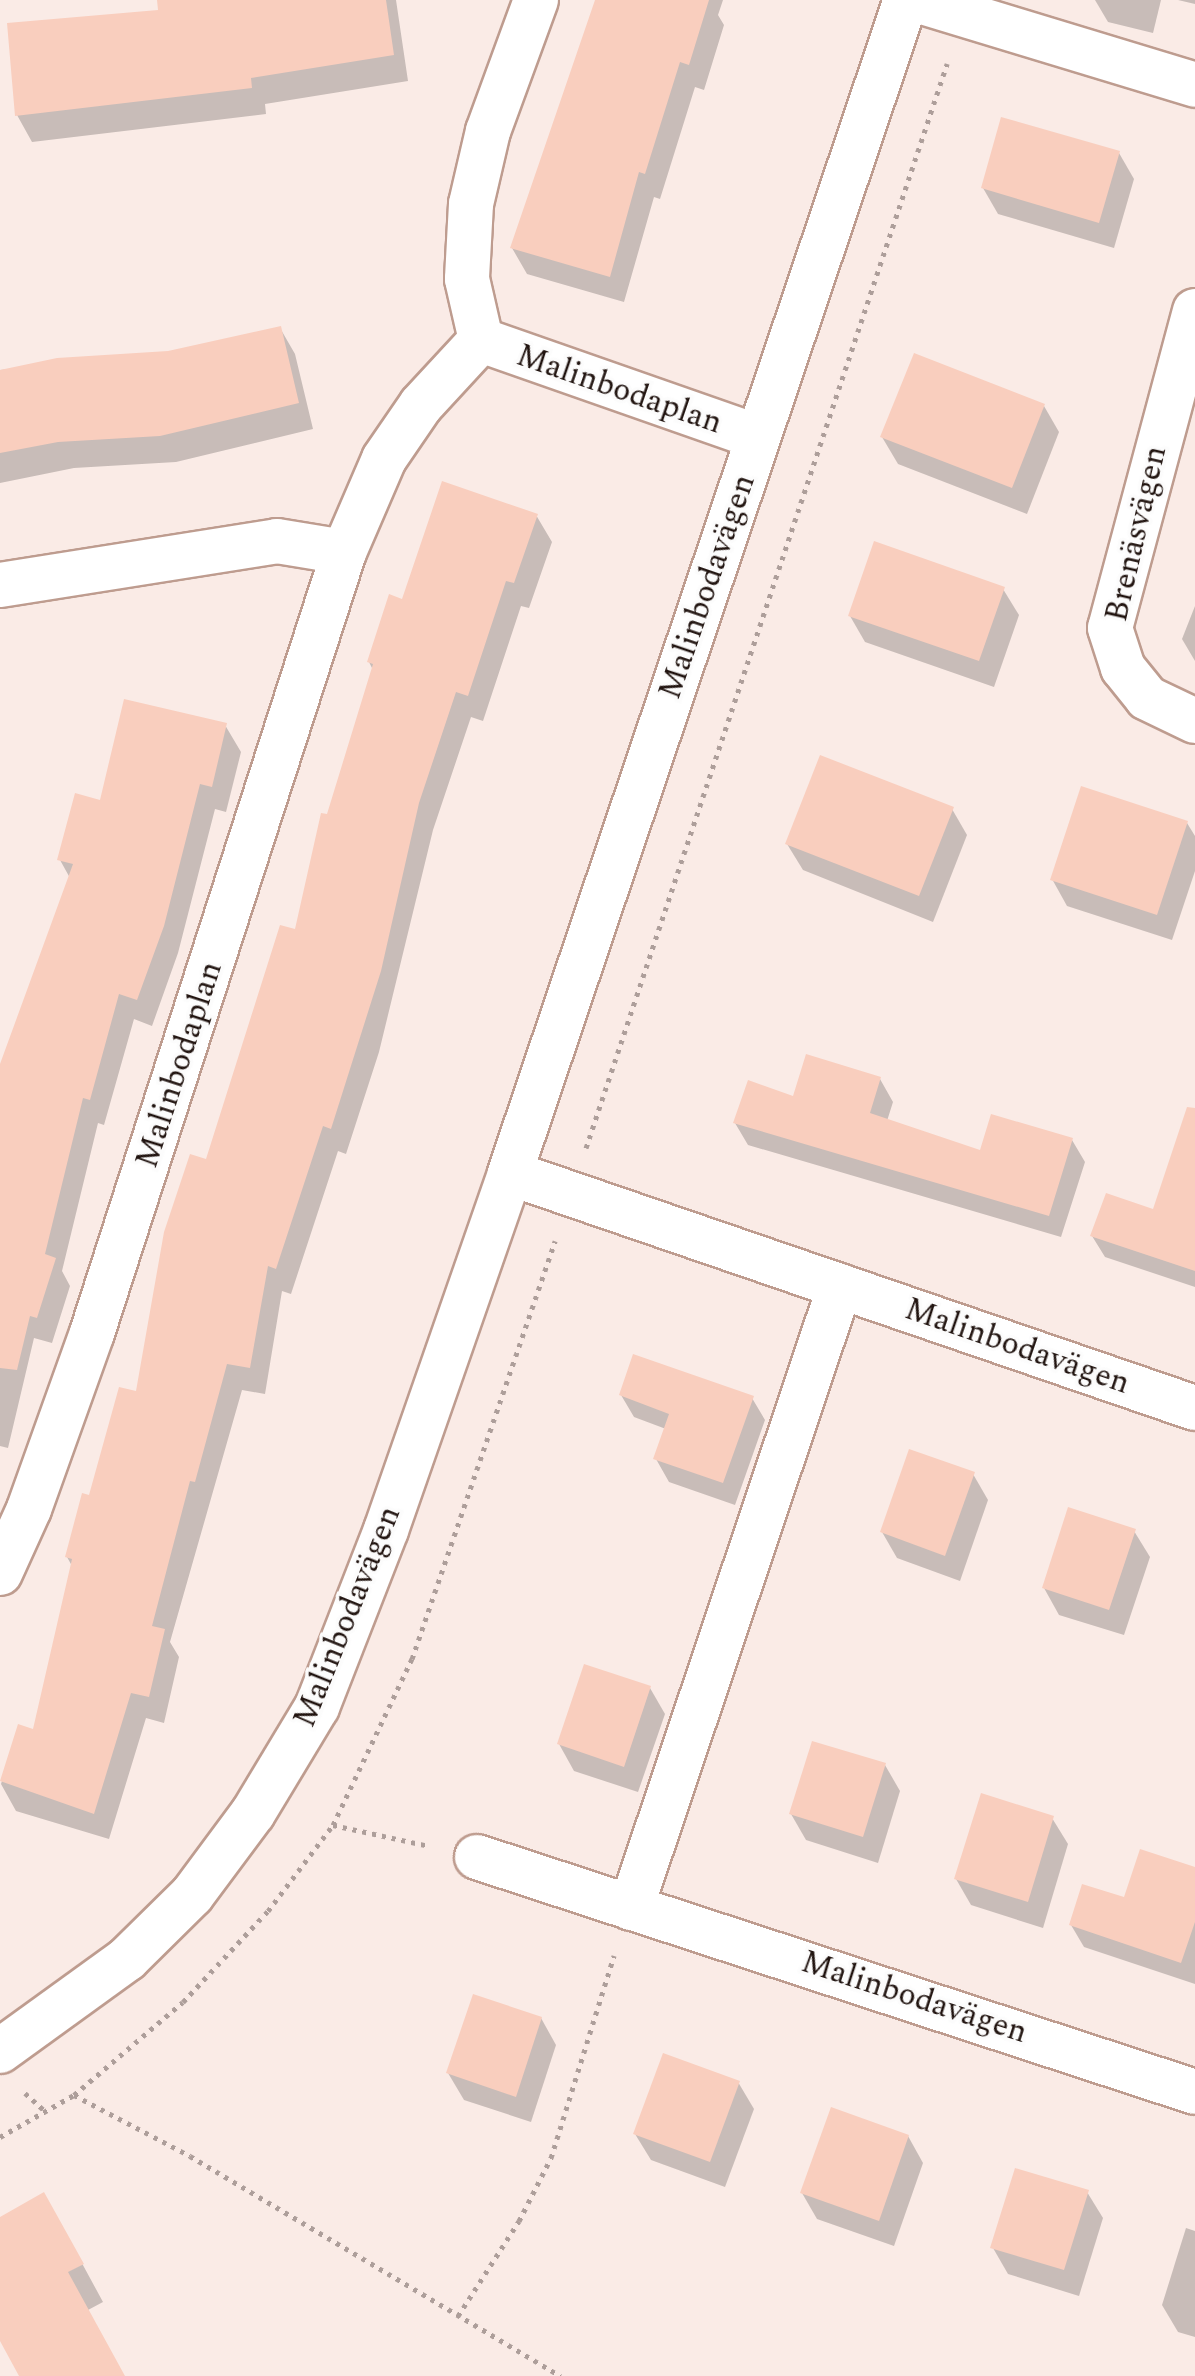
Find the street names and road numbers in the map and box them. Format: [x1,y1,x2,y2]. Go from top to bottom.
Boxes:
street label: Malinbodaplan [511,337,727,443]
street label: Brenäsvägen [1098,442,1176,626]
street label: Malinbodavägen [652,470,764,704]
street label: Malinbodaplan [129,957,231,1173]
street label: Malinbodavägen [900,1291,1134,1403]
street label: Malinbodavägen [286,1501,410,1733]
street label: Malinbodavägen [796,1943,1032,2053]

